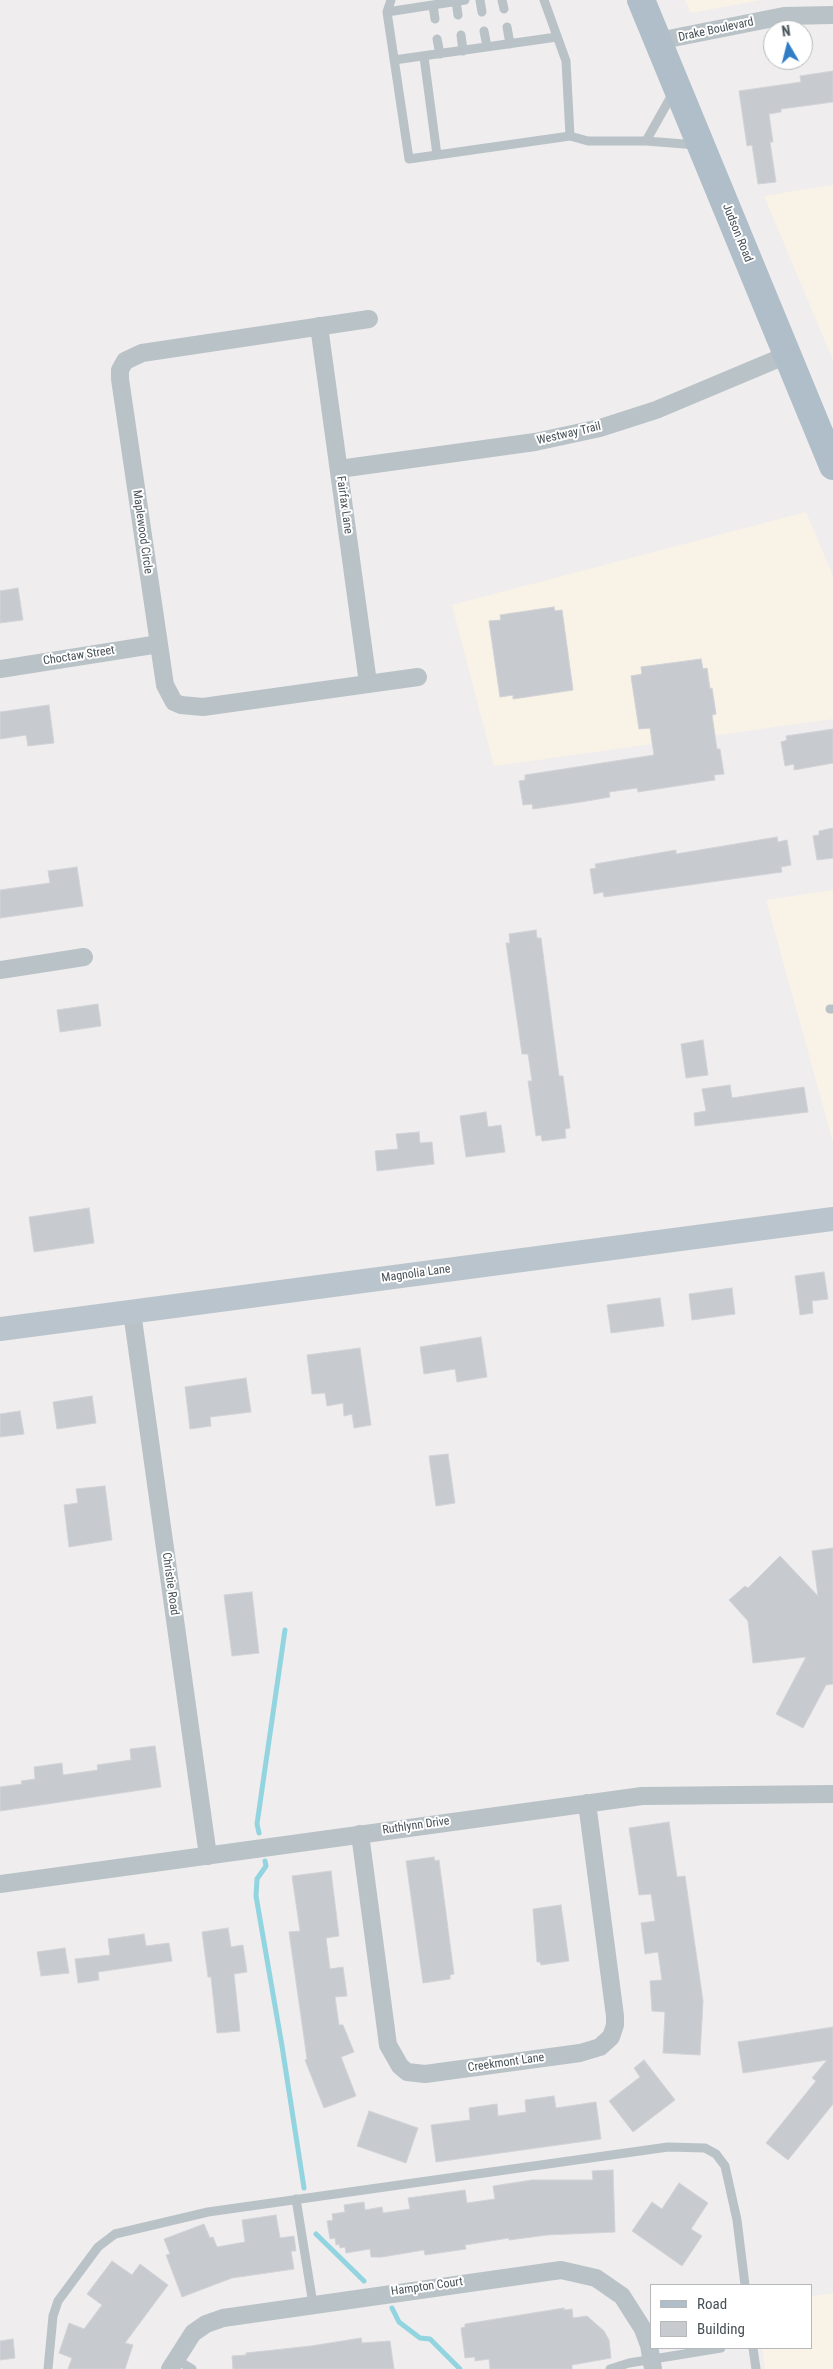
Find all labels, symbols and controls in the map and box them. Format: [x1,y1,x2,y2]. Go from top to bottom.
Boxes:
street label: Drake Boulevard [677,15,755,45]
north arrow [763,20,813,70]
text: N [781,23,791,40]
street label: Judson Road [719,202,755,264]
street label: Westway Trail [536,420,602,448]
street label: Fairfax Lane [333,475,355,535]
street label: Maplewood Circle [129,489,155,575]
street label: Choctaw Street [42,643,116,669]
street label: Magnolia Lane [381,1262,451,1286]
street label: Christie Road [158,1552,182,1616]
street label: Ruthlynn Drive [382,1814,450,1838]
street label: Creekmont Lane [467,2051,545,2075]
street label: Hampton Court [390,2275,464,2299]
legend [650,2284,813,2349]
text: Road [697,2295,727,2313]
text: Building [697,2320,745,2338]

